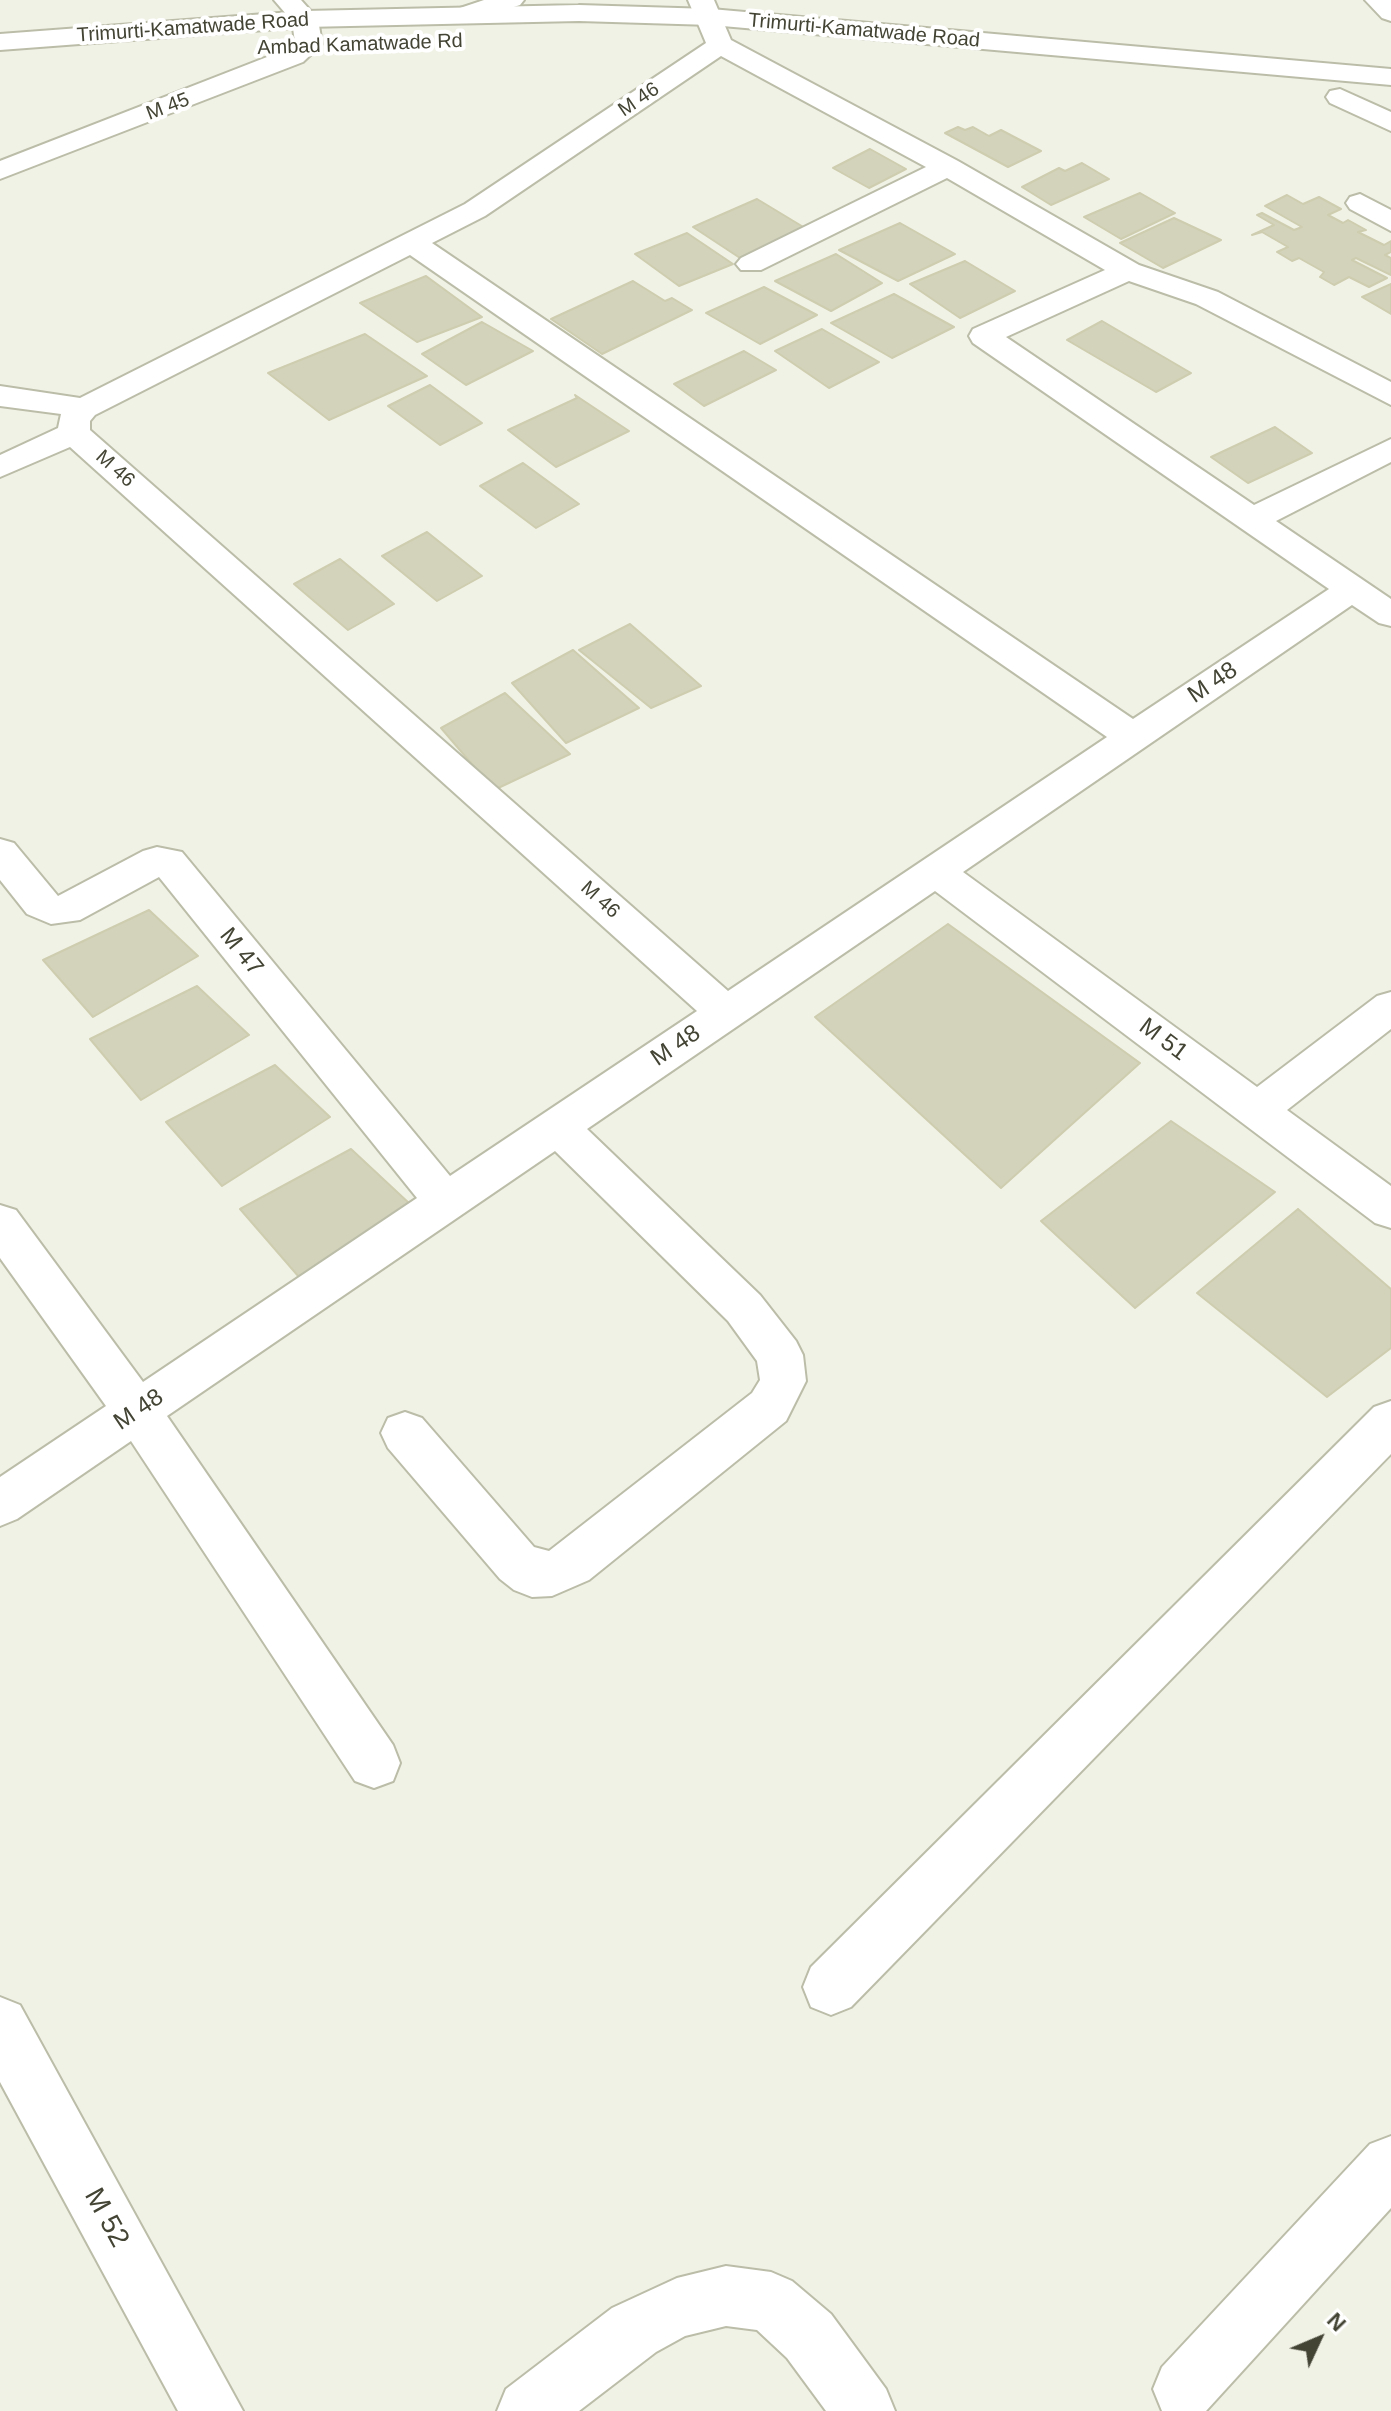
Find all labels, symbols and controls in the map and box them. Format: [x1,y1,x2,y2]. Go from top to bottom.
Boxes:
street label: Trimurti-Kamatwade Road [76,8,310,48]
street label: Trimurti-Kamatwade Road [747,9,981,53]
street label: Ambad Kamatwade Rd [257,29,463,61]
street label: M 46 [614,78,664,122]
street label: M 45 [143,88,193,126]
street label: M 46 [90,445,140,493]
street label: M 48 [1183,656,1243,710]
street label: M 46 [575,876,625,924]
street label: M 47 [213,922,269,982]
street label: M 51 [1133,1012,1193,1068]
street label: M 48 [646,1019,706,1073]
street label: M 48 [109,1383,169,1437]
street label: M 52 [76,2183,136,2253]
north arrow [1279,2299,1359,2379]
text: N [1322,2308,1351,2336]

